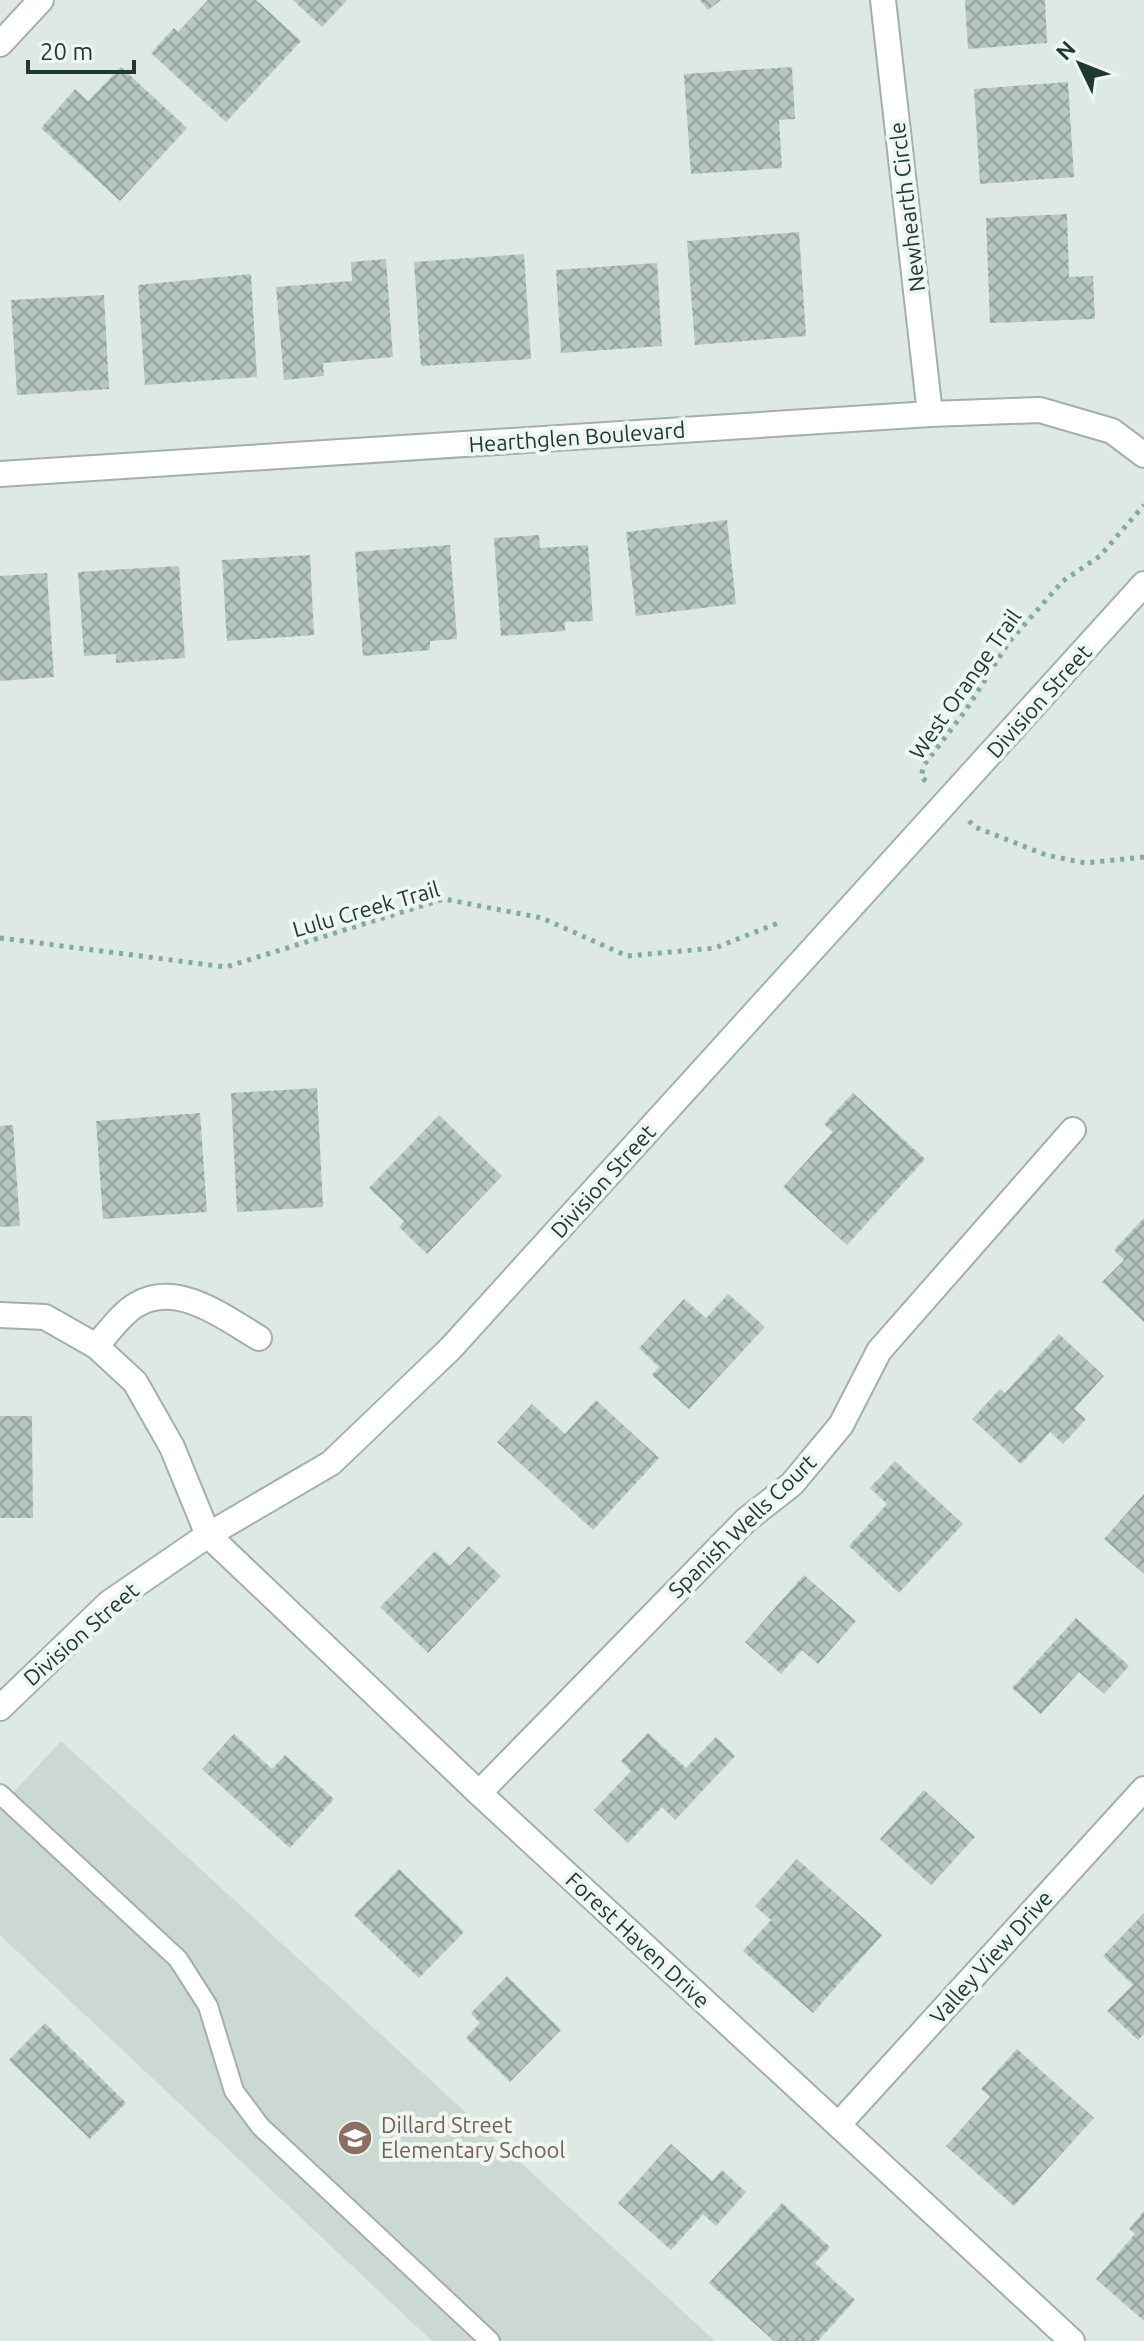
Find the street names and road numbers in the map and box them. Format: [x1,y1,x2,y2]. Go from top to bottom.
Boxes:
street label: Newhearth Circle [884,121,929,293]
street label: Hearthglen Boulevard [468,416,686,457]
street label: West Orange Trail [904,604,1026,763]
street label: Division Street [981,639,1096,762]
street label: Lulu Creek Trail [290,876,442,941]
street label: Division Street [545,1119,660,1242]
street label: Spanish Wells Court [663,1449,821,1602]
street label: Division Street [18,1577,143,1690]
street label: Forest Haven Drive [561,1867,715,2013]
street label: Valley View Drive [924,1885,1057,2028]

